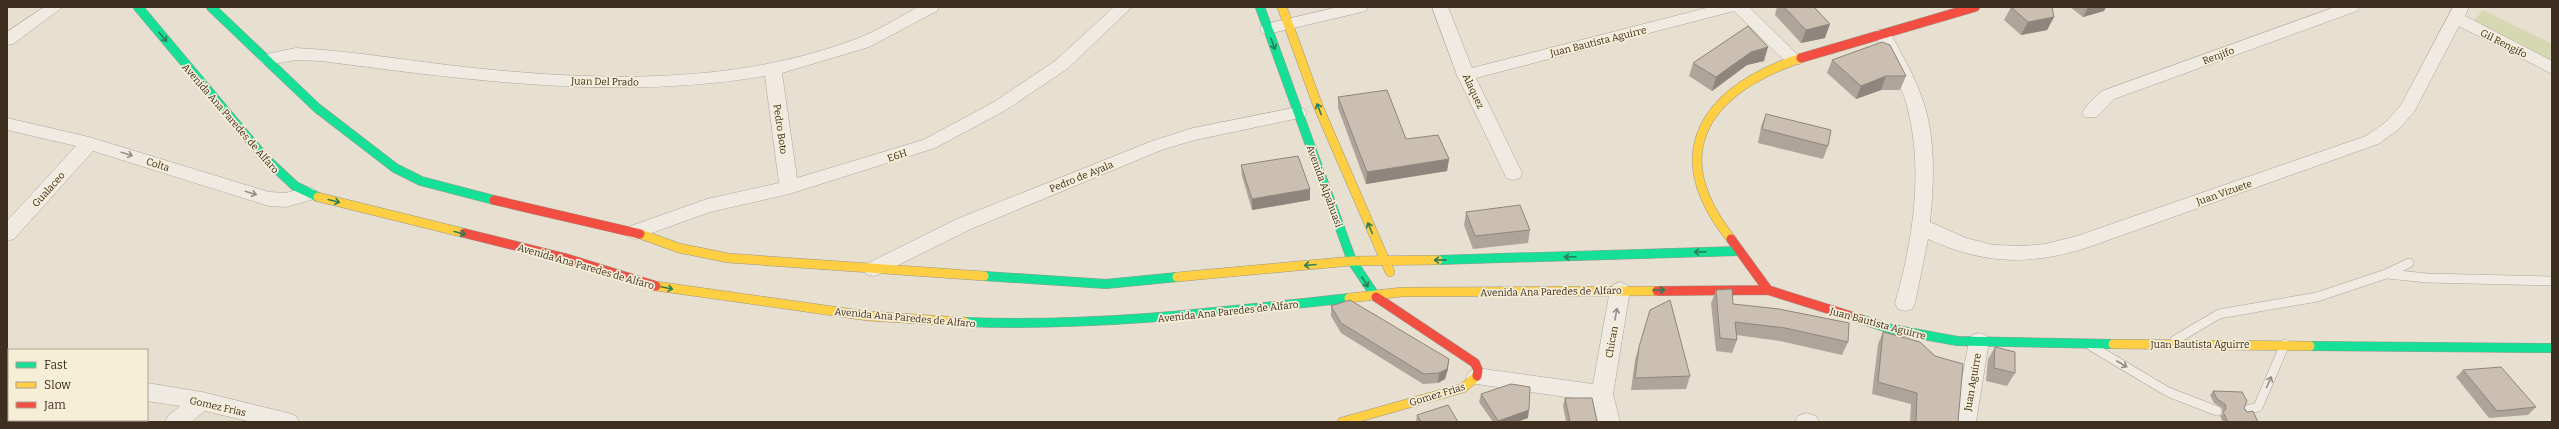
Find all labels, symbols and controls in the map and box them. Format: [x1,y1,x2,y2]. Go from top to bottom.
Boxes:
street label: Juan Bautista Aguirre [1548,24,1648,60]
street label: Gil Rengifo [2478,27,2529,61]
one-way arrow [158,32,167,42]
one-way arrow [1270,37,1278,49]
street label: Renjifo [2201,45,2236,67]
street label: Avenida Ana Paredes de Alfaro [179,61,281,176]
street label: Alaquez [1460,72,1487,111]
street label: Juan Del Prado [570,75,639,89]
street label: Pedro Boto [771,103,789,155]
one-way arrow [1315,103,1323,115]
street label: Avenida Alpahuasi [1304,144,1345,229]
street label: E6H [886,147,909,165]
one-way arrow [120,151,132,159]
street label: Colta [145,156,171,174]
street label: Pedro de Ayala [1048,158,1116,195]
street label: Gualaceo [30,169,68,210]
street label: Juan Vizuete [2194,178,2254,208]
one-way arrow [244,190,257,197]
one-way arrow [327,197,340,205]
one-way arrow [1366,223,1373,235]
one-way arrow [453,229,466,237]
street label: Avenida Ana Paredes de Alfaro [516,242,656,292]
one-way arrow [1694,249,1707,256]
one-way arrow [1564,254,1577,261]
one-way arrow [1434,256,1447,264]
one-way arrow [1304,261,1317,268]
one-way arrow [1361,276,1369,287]
one-way arrow [660,285,673,293]
street label: Avenida Ana Paredes de Alfaro [1480,285,1622,299]
one-way arrow [1652,286,1665,294]
street label: Avenida Ana Paredes de Alfaro [1157,299,1299,325]
street label: Juan Bautista Aguirre [1827,305,1927,343]
street label: Avenida Ana Paredes de Alfaro [834,306,976,330]
one-way arrow [1612,308,1620,321]
street label: Chican [1603,325,1621,359]
street label: Juan Bautista Aguirre [2150,339,2249,351]
legend [8,349,148,421]
street label: Juan Aguirre [1962,352,1984,413]
text: Fast [44,358,68,372]
one-way arrow [2116,360,2128,368]
one-way arrow [2266,376,2273,388]
text: Slow [44,378,71,392]
street label: Gomez Frias [1408,381,1467,409]
street label: Gomez Frias [188,395,247,419]
text: Jam [43,398,66,412]

